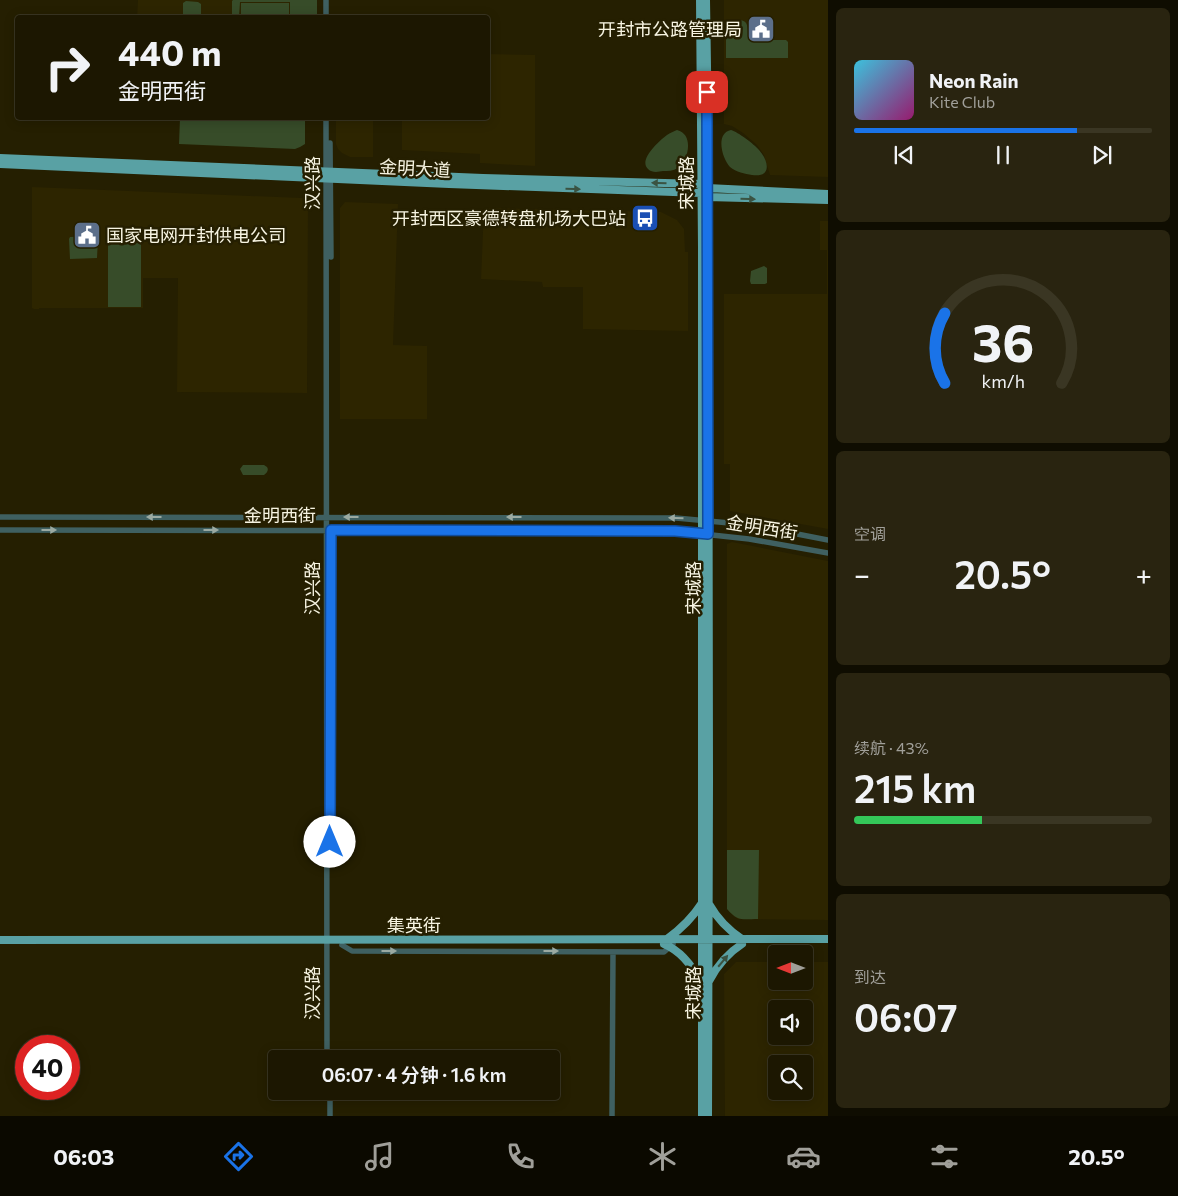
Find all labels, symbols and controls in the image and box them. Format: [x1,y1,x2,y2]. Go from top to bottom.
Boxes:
public building icon: 开封市公路管理局 [746,14,776,44]
place label: 开封市公路管理局 [598,18,742,40]
text: 440 m [118,30,221,73]
icon: right [35,35,100,100]
text: Neon Rain [929,69,1019,92]
pin [686,71,728,113]
text: 金明西街 [118,77,206,104]
icon: arrive [693,78,721,106]
text: Kite Club [929,92,995,111]
icon: previous [890,141,918,169]
icon: pause [989,141,1017,169]
icon: next [1088,141,1116,169]
street label: 金明大道 [378,155,452,181]
street label: 汉兴路 [301,156,323,210]
street label: 宋城路 [675,156,697,210]
one-way arrow [651,179,667,187]
one-way arrow [565,185,581,193]
one-way arrow [741,195,757,203]
bus stop icon: 开封西区豪德转盘机场大巴站 [630,203,660,233]
place label: 开封西区豪德转盘机场大巴站 [392,207,626,229]
public building icon: 国家电网开封供电公司 [72,220,102,250]
place label: 国家电网开封供电公司 [106,224,286,246]
text: 36 [972,309,1034,373]
text: km/h [981,370,1025,392]
street label: 金明西街 [244,504,316,526]
street label: 金明西街 [725,511,799,543]
one-way arrow [145,513,161,521]
one-way arrow [343,513,359,521]
one-way arrow [505,513,521,521]
one-way arrow [668,514,684,522]
text: 空调 [854,524,886,543]
one-way arrow [41,526,57,534]
one-way arrow [203,526,219,534]
text: 20.5° [955,550,1051,597]
text: − [854,557,870,591]
text: + [1136,557,1152,591]
street label: 汉兴路 [301,561,323,615]
street label: 宋城路 [682,561,704,615]
text: 续航 · 43% [854,738,929,757]
text: 215 km [854,764,976,811]
position arrow [303,815,355,867]
street label: 集英街 [387,914,441,936]
north arrow [768,945,812,990]
map controls [768,945,813,1100]
one-way arrow [381,947,397,955]
one-way arrow [543,948,559,956]
one-way arrow [717,955,728,968]
street label: 汉兴路 [301,966,323,1020]
street label: 宋城路 [682,966,704,1020]
text: 到达 [854,967,886,986]
text: 06:07 [854,993,958,1040]
button: sound [768,1000,813,1045]
speed limit sign: 40 [15,1035,80,1100]
button: search [768,1055,813,1100]
text: 06:07 · 4 分钟 · 1.6 km [322,1063,506,1086]
icon: directions [221,1139,256,1174]
icon: music [362,1139,397,1174]
icon: phone [503,1139,538,1174]
icon: climate [645,1139,680,1174]
icon: car [786,1139,821,1174]
icon: filters [927,1139,962,1174]
text: 06:03 [53,1143,114,1170]
text: 20.5° [1068,1143,1125,1170]

